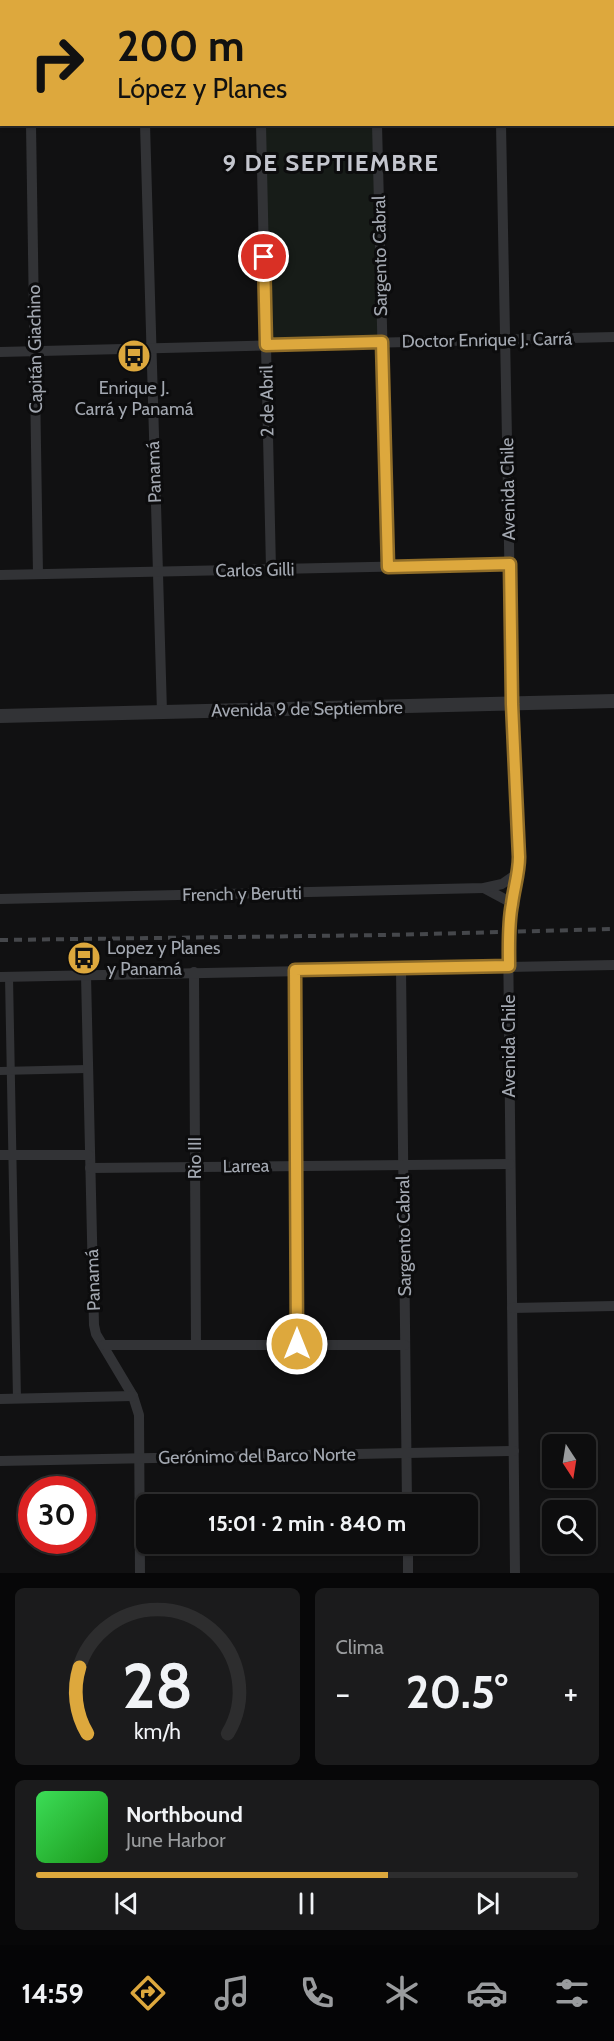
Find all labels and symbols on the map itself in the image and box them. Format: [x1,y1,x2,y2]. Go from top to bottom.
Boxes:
district label: 9 DE SEPTIEMBRE [223,148,439,177]
street label: Sargento Cabral [368,195,392,317]
pin [238,231,289,282]
street label: Capitán Giachino [23,284,47,413]
street label: Doctor Enrique J. Carrá [401,328,573,352]
bus stop icon: Enrique J. Carrá y Panamá [116,338,152,374]
street label: 2 de Abril [255,364,279,437]
place label: Enrique J. Carrá y Panamá [75,377,194,420]
street label: Avenida Chile [496,437,520,541]
street label: Panamá [142,440,166,503]
street label: Carlos Gilli [215,558,295,582]
street label: Avenida 9 de Septiembre [211,696,403,722]
street label: French y Berutti [182,882,302,906]
place label: Lopez y Planes y Panamá [107,937,220,980]
bus stop icon: Lopez y Planes y Panamá [66,940,102,976]
street label: Avenida Chile [498,995,520,1097]
street label: Rio III [184,1137,206,1179]
street label: Larrea [222,1155,270,1177]
street label: Sargento Cabral [392,1175,416,1297]
street label: Panamá [81,1248,105,1311]
position arrow [265,1312,329,1376]
north arrow [542,1434,596,1488]
street label: Gerónimo del Barco Norte [158,1443,356,1469]
speed limit sign: 30 [18,1476,96,1554]

